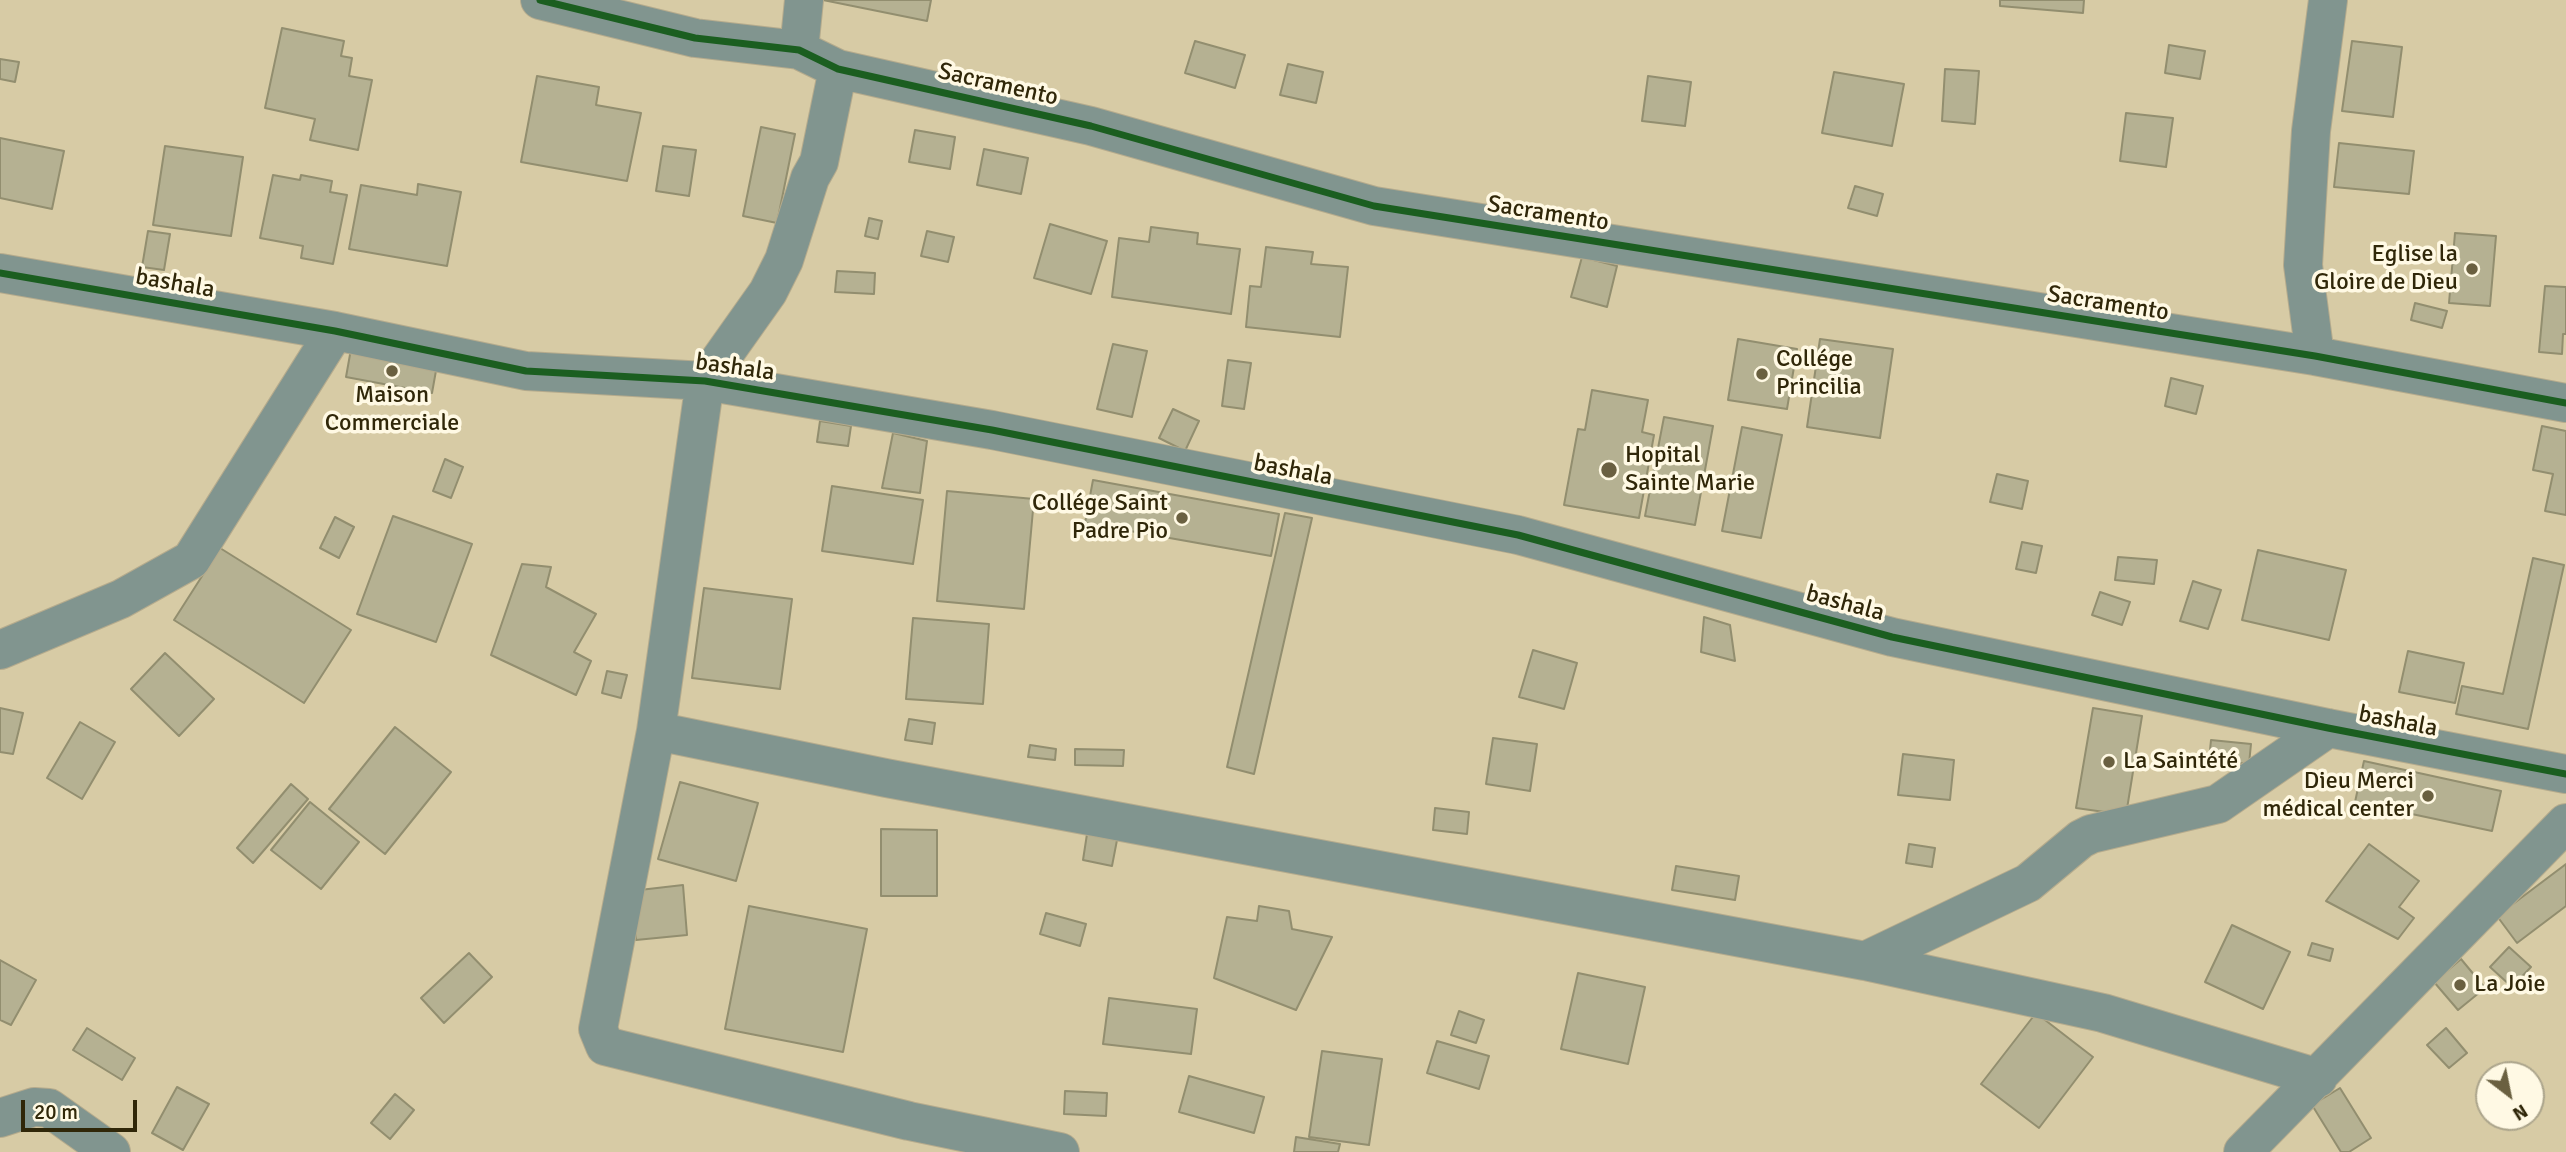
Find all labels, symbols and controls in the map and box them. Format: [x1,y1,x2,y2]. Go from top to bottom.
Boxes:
street label: Sacramento [935,57,1061,113]
street label: Sacramento [1485,190,1611,238]
place label: Eglise la Gloire de Dieu [2314,241,2458,297]
marker: Eglise la Gloire de Dieu [2464,261,2480,277]
street label: bashala [133,263,217,305]
street label: Sacramento [2045,280,2171,328]
place label: Collége Princilia [1776,346,1862,402]
street label: bashala [693,348,777,388]
marker: Maison Commerciale [384,363,400,379]
marker: Collége Princilia [1754,366,1770,382]
place label: Maison Commerciale [325,382,459,438]
place label: Hopital Sainte Marie [1625,442,1755,498]
street label: bashala [1251,449,1335,493]
marker: Hopital Sainte Marie [1599,460,1619,480]
place label: Collége Saint Padre Pio [1032,490,1168,546]
marker: Collége Saint Padre Pio [1174,510,1190,526]
street label: bashala [1803,580,1887,628]
street label: bashala [2356,700,2440,744]
place label: La Saintété [2123,748,2238,776]
marker: La Saintété [2101,754,2117,770]
place label: Dieu Merci médical center [2263,768,2414,824]
marker: Dieu Merci médical center [2420,788,2436,804]
place label: La Joie [2474,971,2545,999]
marker: La Joie [2452,977,2468,993]
north arrow [2475,1061,2545,1131]
scale bar [24,1086,140,1130]
text: N [2508,1098,2532,1126]
text: 20 m [34,1099,78,1125]

